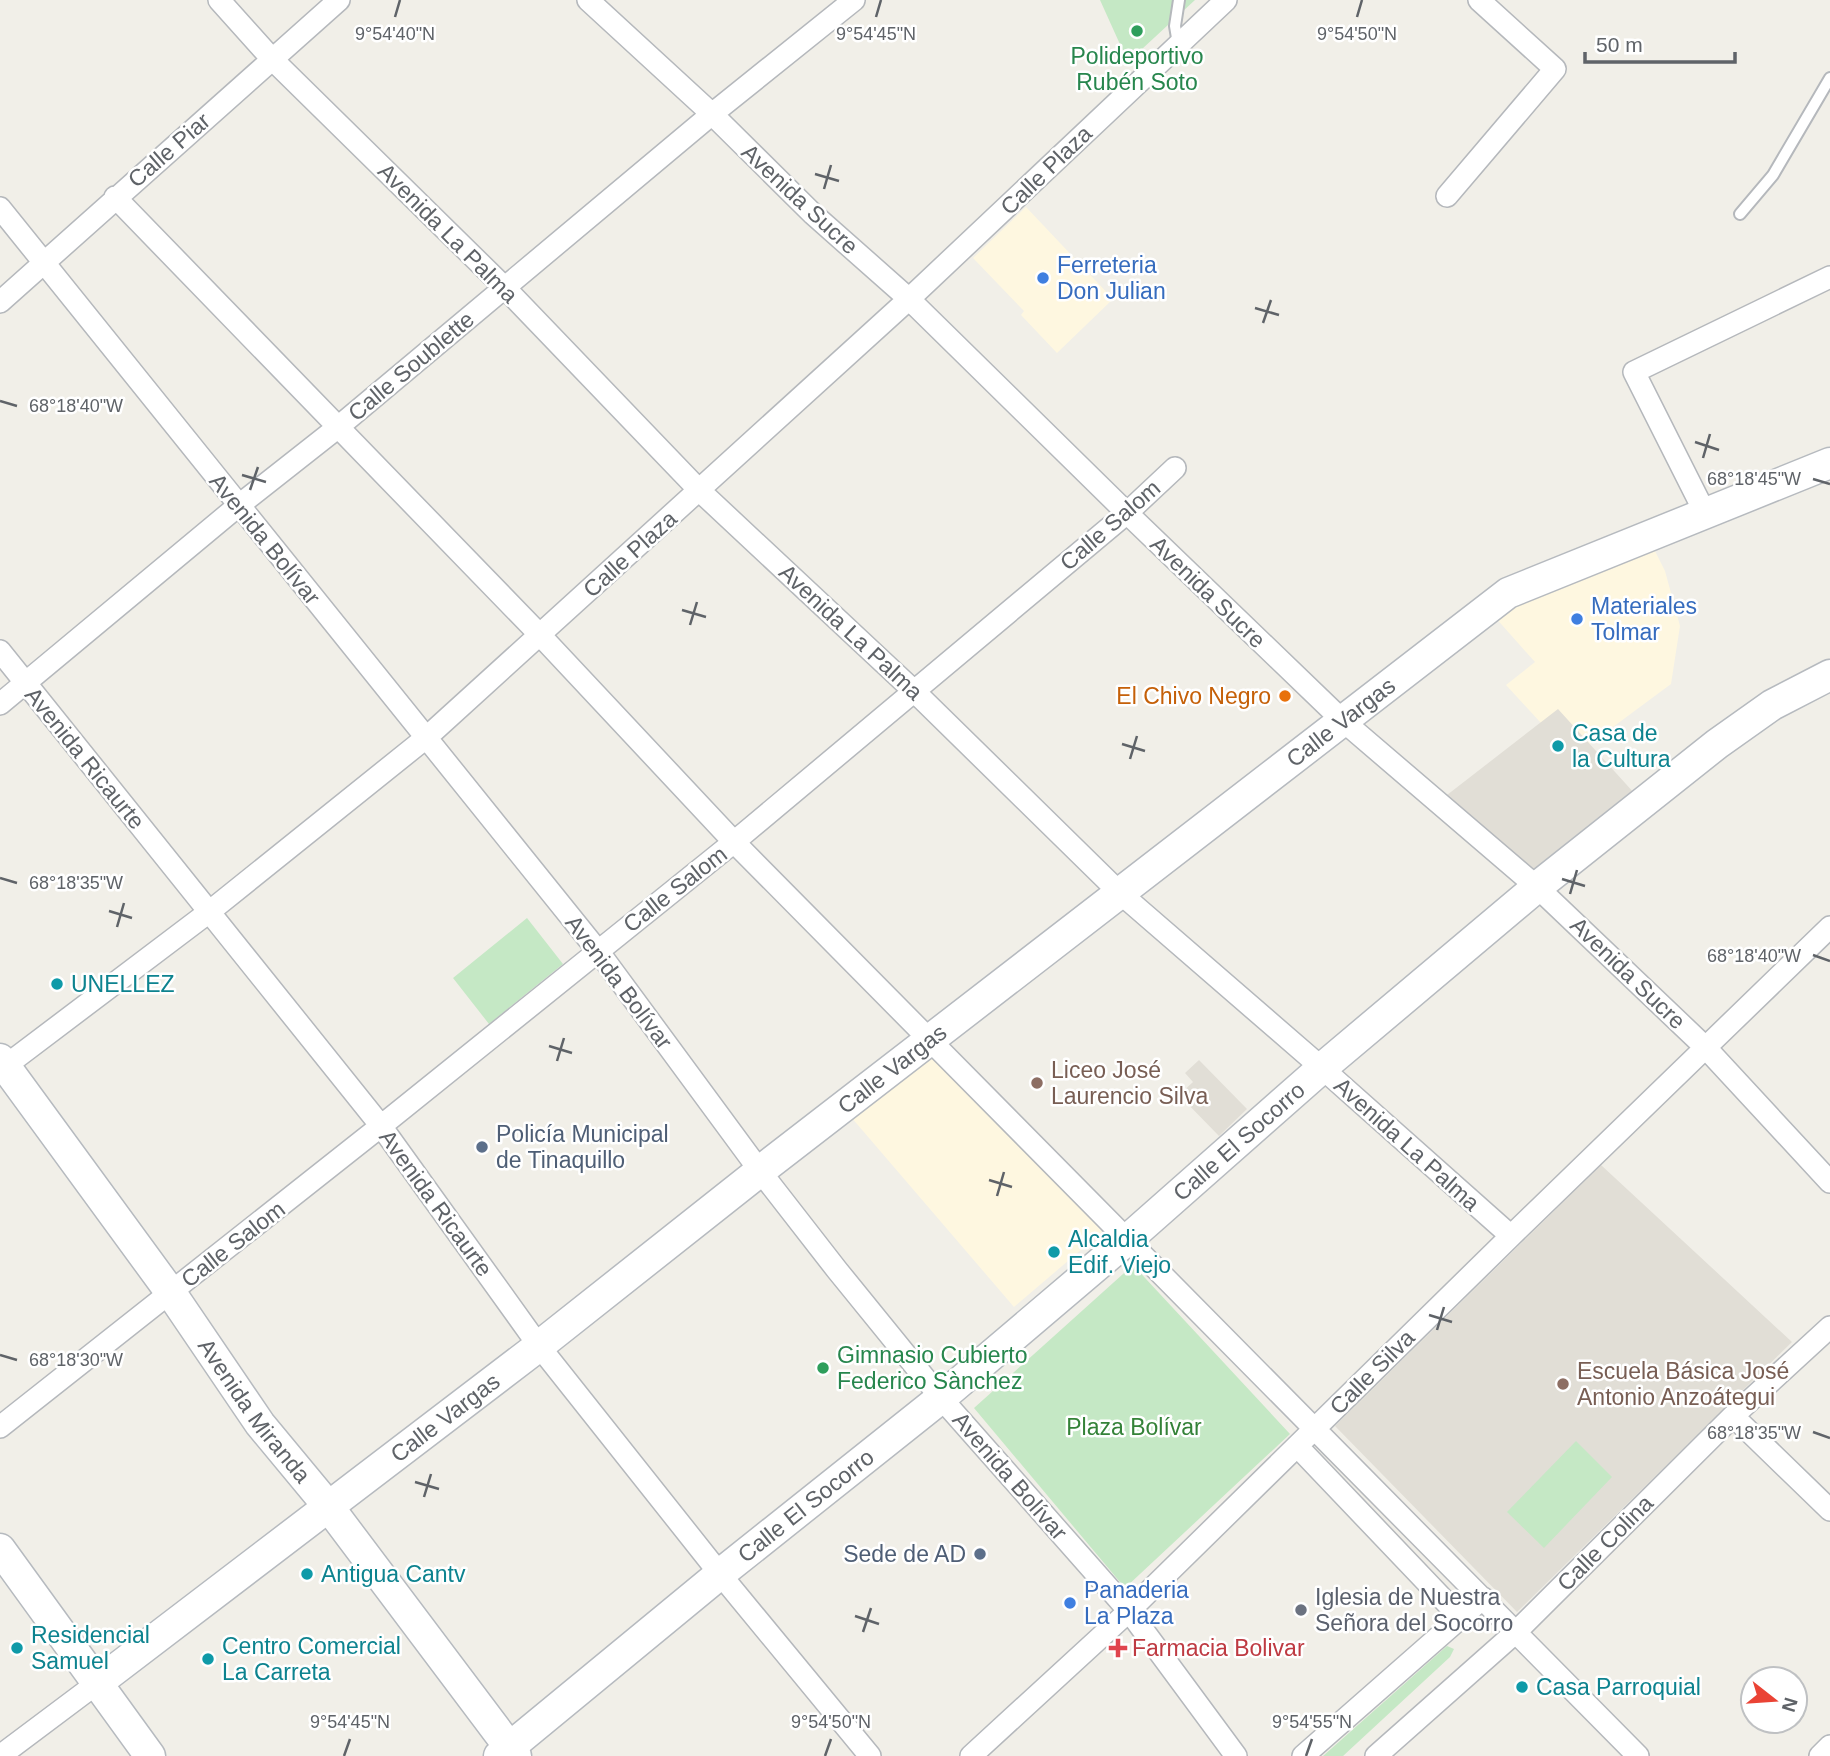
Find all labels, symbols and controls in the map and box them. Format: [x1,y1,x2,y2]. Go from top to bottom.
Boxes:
scale bar [1585,21,1736,65]
marker: Polideportivo Rubén Soto [1129,23,1145,39]
text: 9°54'40"N [355,24,435,44]
text: 9°54'45"N [836,24,916,44]
text: 9°54'50"N [1317,24,1397,44]
text: 50 m [1596,33,1643,56]
place label: Polideportivo Rubén Soto [1071,43,1203,95]
street label: Calle Piar [123,107,215,193]
street label: Calle Plaza [995,120,1097,220]
street label: Avenida Sucre [737,139,863,259]
street label: Avenida La Palma [373,158,523,308]
place label: Ferreteria Don Julian [1057,252,1166,304]
marker: Ferreteria Don Julian [1035,270,1051,286]
street label: Calle Soublette [343,306,479,426]
text: 68°18'40"W [29,396,123,416]
street label: Avenida Bolívar [204,468,326,610]
text: 68°18'45"W [1707,469,1801,489]
street label: Calle Salom [1055,475,1165,575]
street label: Calle Plaza [578,505,682,603]
street label: Avenida Sucre [1145,531,1271,653]
street label: Avenida La Palma [774,559,928,705]
place label: Materiales Tolmar [1591,593,1697,645]
marker: Materiales Tolmar [1569,611,1585,627]
street label: Calle Vargas [1281,672,1400,772]
street label: Avenida Ricaurte [20,682,150,834]
place label: El Chivo Negro [1116,683,1271,709]
marker: El Chivo Negro [1277,688,1293,704]
place label: Casa de la Cultura [1572,720,1671,772]
marker: Casa de la Cultura [1550,738,1566,754]
street label: Calle Salom [618,841,732,937]
text: 68°18'35"W [29,873,123,893]
street label: Avenida Bolívar [560,910,678,1054]
street label: Avenida Sucre [1565,912,1691,1034]
text: 68°18'40"W [1707,946,1801,966]
place label: UNELLEZ [71,971,175,997]
marker: UNELLEZ [49,976,65,992]
street label: Calle Vargas [833,1019,951,1119]
place label: Liceo José Laurencio Silva [1051,1057,1208,1109]
street label: Avenida La Palma [1329,1072,1485,1216]
marker: Liceo José Laurencio Silva [1029,1075,1045,1091]
street label: Calle El Socorro [1168,1077,1310,1206]
place label: Policía Municipal de Tinaquillo [496,1121,669,1173]
street label: Avenida Ricaurte [374,1125,498,1281]
marker: Policía Municipal de Tinaquillo [474,1139,490,1155]
street label: Calle Salom [176,1196,290,1292]
place label: Alcaldia Edif. Viejo [1068,1226,1171,1278]
marker: Alcaldia Edif. Viejo [1046,1244,1062,1260]
street label: Calle Silva [1324,1324,1420,1420]
street label: Avenida Miranda [193,1334,316,1488]
place label: Gimnasio Cubierto Federico Sànchez [837,1342,1027,1394]
text: 68°18'30"W [29,1350,123,1370]
place label: Escuela Básica José Antonio Anzoátegui [1577,1358,1789,1410]
marker: Gimnasio Cubierto Federico Sànchez [815,1360,831,1376]
street label: Calle Vargas [385,1368,505,1467]
marker: Escuela Básica José Antonio Anzoátegui [1555,1376,1571,1392]
street label: Avenida Bolívar [947,1407,1073,1545]
park label: Plaza Bolívar [1066,1414,1202,1440]
text: 68°18'35"W [1707,1423,1801,1443]
street label: Calle El Socorro [733,1444,879,1568]
street label: Calle Colina [1552,1490,1658,1596]
place label: Sede de AD [843,1541,966,1567]
marker: Sede de AD [972,1546,988,1562]
place label: Antigua Cantv [321,1561,466,1587]
marker: Antigua Cantv [299,1566,315,1582]
place label: Panaderia La Plaza [1084,1577,1189,1629]
place label: Iglesia de Nuestra Señora del Socorro [1315,1584,1513,1636]
marker: Panaderia La Plaza [1062,1595,1078,1611]
marker: Iglesia de Nuestra Señora del Socorro [1293,1602,1309,1618]
place label: Residencial Samuel [31,1622,150,1674]
place label: Centro Comercial La Carreta [222,1633,401,1685]
place label: Farmacia Bolivar [1132,1635,1305,1661]
marker: Residencial Samuel [9,1640,25,1656]
marker: Farmacia Bolivar [1110,1640,1126,1656]
marker: Centro Comercial La Carreta [200,1651,216,1667]
north arrow [1739,1665,1809,1735]
place label: Casa Parroquial [1536,1674,1701,1700]
marker: Casa Parroquial [1514,1679,1530,1695]
text: N [1778,1695,1802,1714]
text: 9°54'45"N [310,1712,390,1732]
text: 9°54'50"N [791,1712,871,1732]
text: 9°54'55"N [1272,1712,1352,1732]

